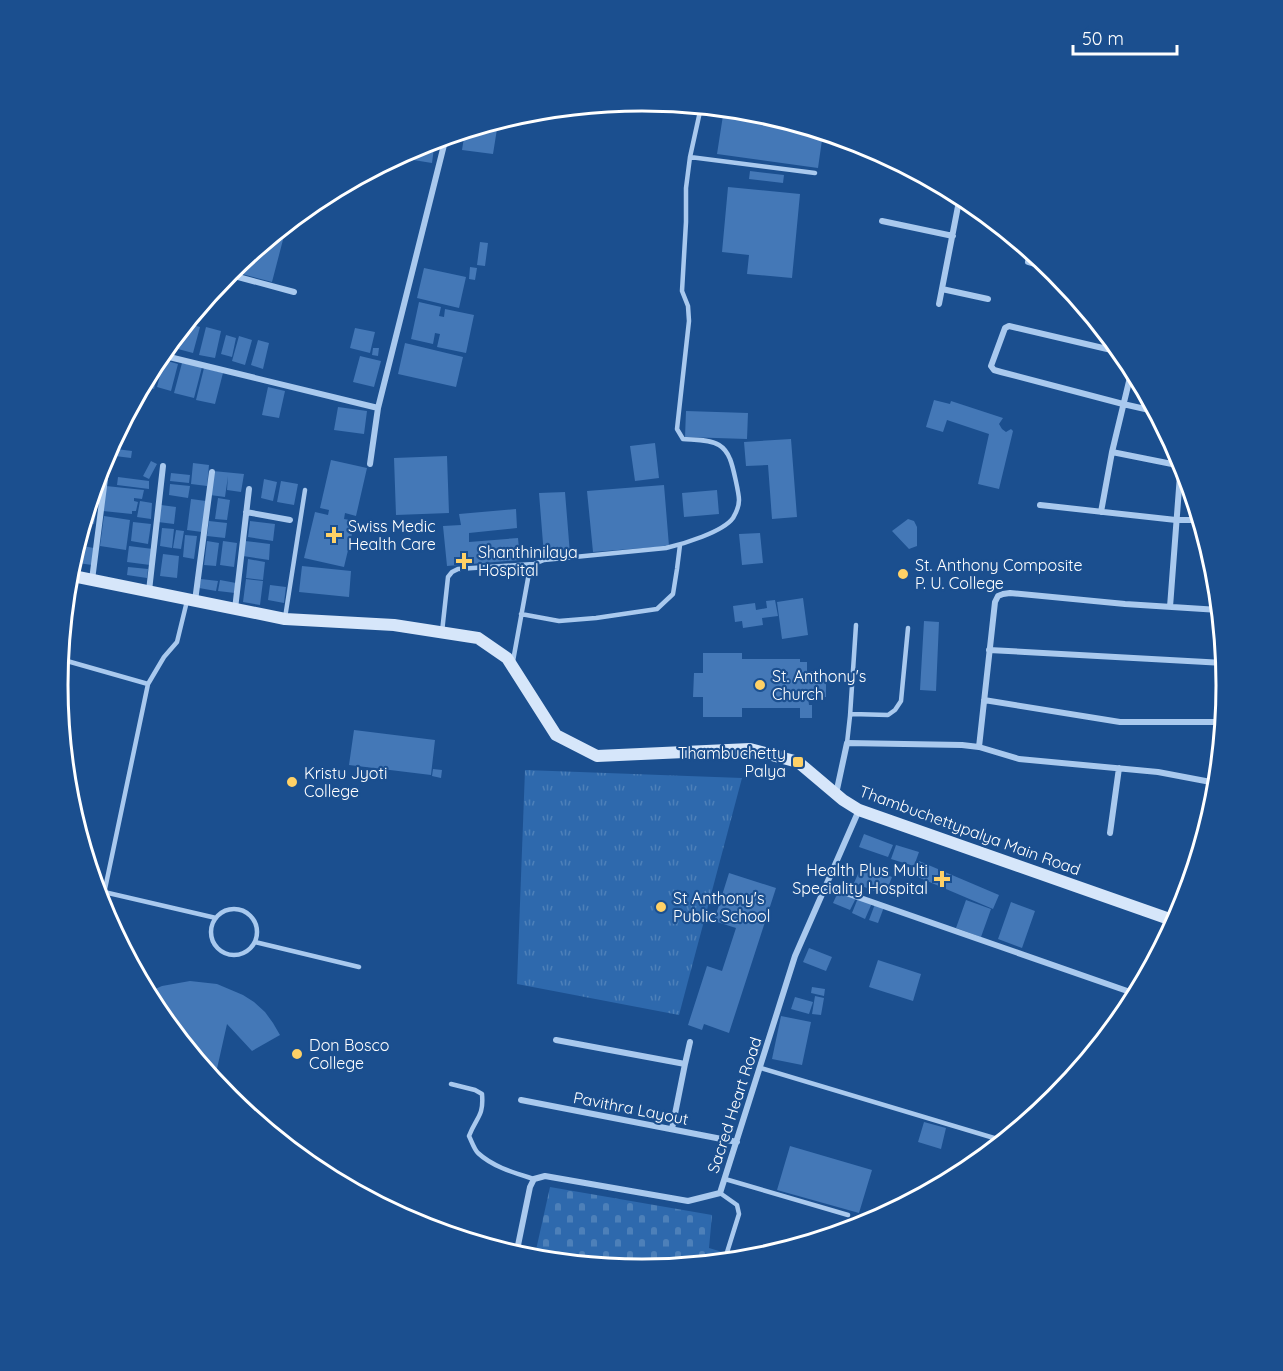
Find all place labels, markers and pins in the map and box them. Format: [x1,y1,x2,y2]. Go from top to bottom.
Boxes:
place label: Swiss Medic Health Care [348,516,436,554]
marker: Swiss Medic Health Care [325,526,343,544]
place label: Shanthinilaya Hospital [478,542,578,580]
marker: Shanthinilaya Hospital [455,552,473,570]
place label: St. Anthony Composite P. U. College [915,555,1082,593]
marker: St. Anthony Composite P. U. College [896,567,910,581]
place label: St. Anthony's Church [772,666,866,704]
marker: St. Anthony's Church [753,678,767,692]
place label: Thambuchetty Palya [678,743,786,781]
marker: Thambuchetty Palya [791,755,805,769]
place label: Kristu Jyoti College [304,763,387,801]
marker: Kristu Jyoti College [285,775,299,789]
place label: Health Plus Multi Speciality Hospital [792,860,928,898]
marker: Health Plus Multi Speciality Hospital [933,870,951,888]
place label: St Anthony's Public School [673,888,770,926]
marker: St Anthony's Public School [654,900,668,914]
place label: Don Bosco College [309,1035,389,1073]
marker: Don Bosco College [290,1047,304,1061]

